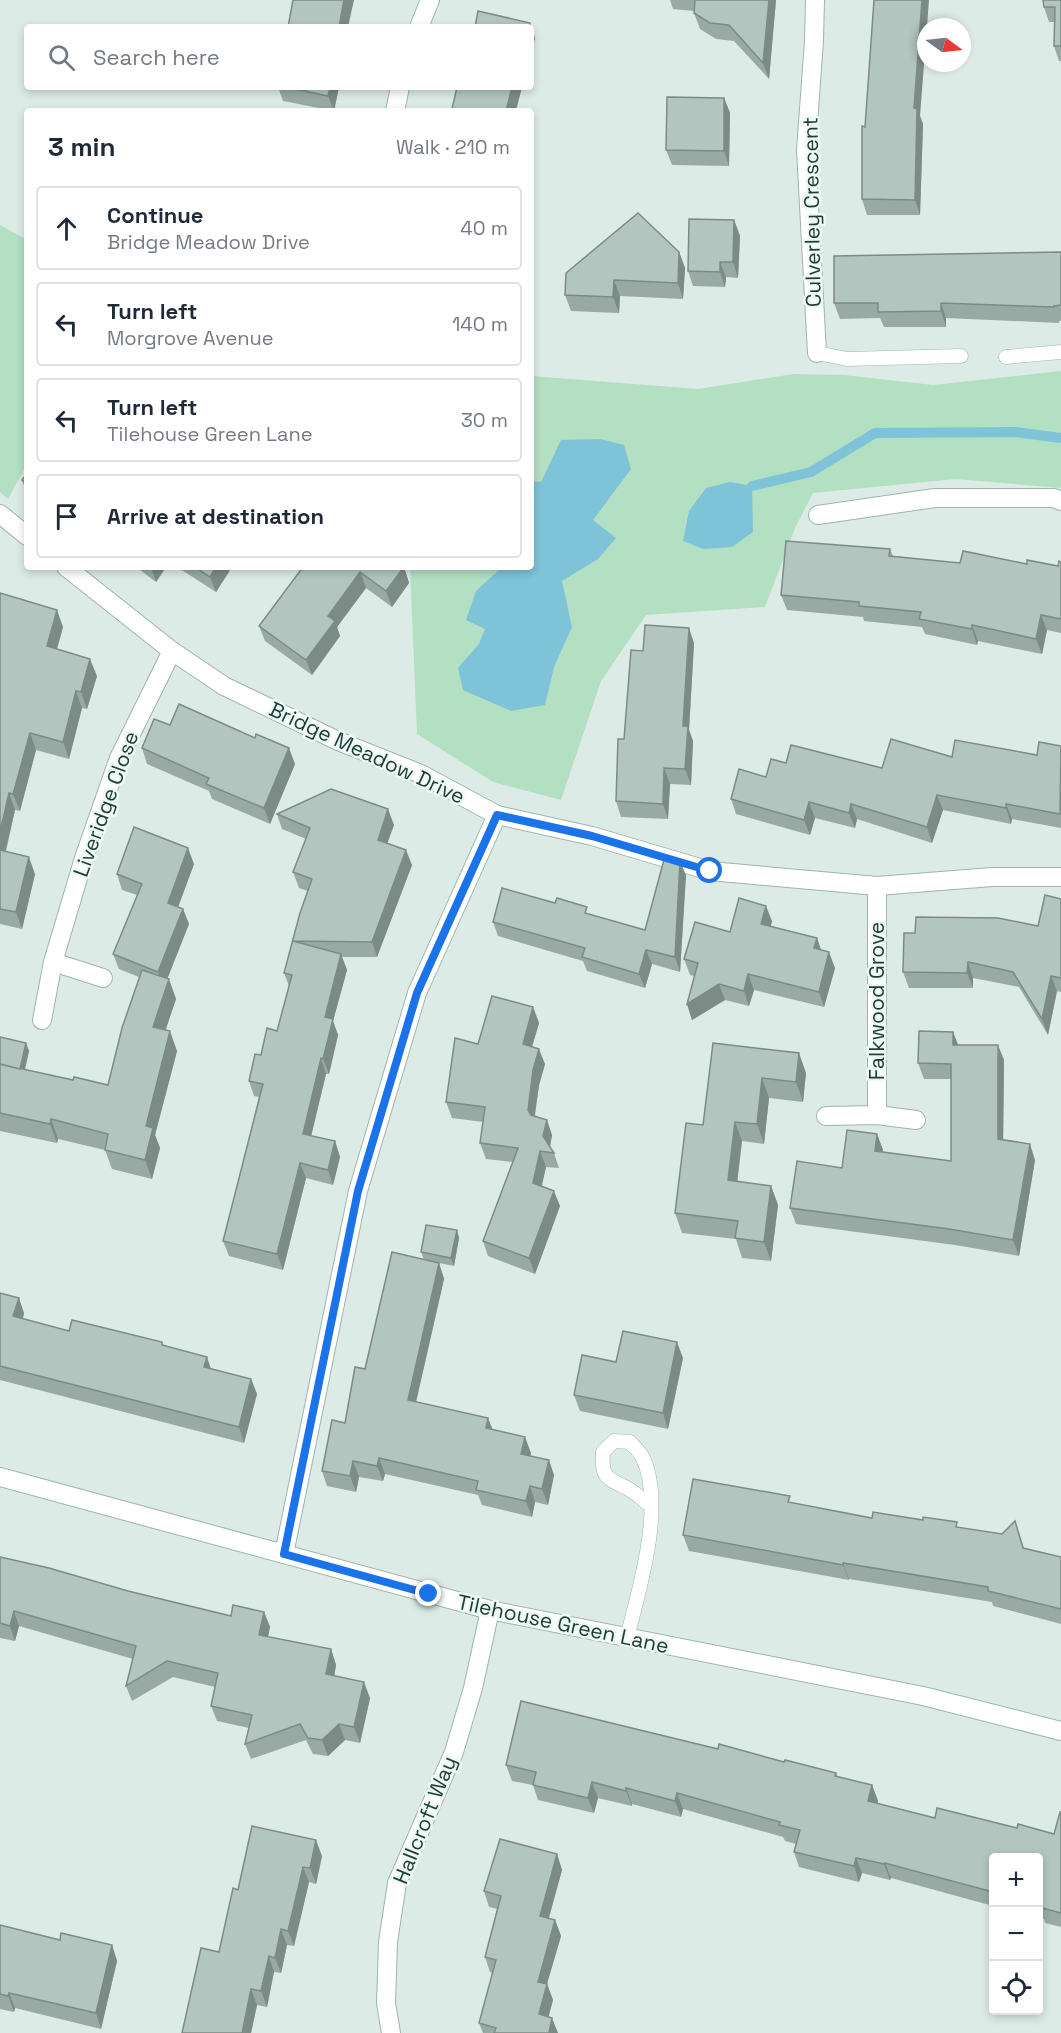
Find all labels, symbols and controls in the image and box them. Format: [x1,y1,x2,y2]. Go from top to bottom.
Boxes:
north arrow [917,18,971,72]
search box [24,24,534,90]
icon: search [45,41,78,74]
text: Search here [93,43,220,71]
street label: Culverley Crescent [796,117,827,307]
text: 3 min [48,130,116,164]
text: Walk · 210 m [396,134,510,160]
text: Continue [107,201,203,229]
icon: ahead [50,212,83,245]
text: 40 m [460,215,508,241]
text: Bridge Meadow Drive [107,229,310,255]
text: Turn left [107,297,197,325]
icon: left [50,308,83,341]
text: 140 m [452,311,508,337]
text: Morgrove Avenue [107,325,274,351]
text: Turn left [107,393,197,421]
icon: left [50,404,83,437]
text: 30 m [461,407,508,433]
text: Tilehouse Green Lane [107,421,313,447]
icon: arrive [50,500,83,533]
text: Arrive at destination [107,502,324,530]
street label: Bridge Meadow Drive [265,695,469,810]
street label: Liveridge Close [67,727,144,880]
route start [696,857,722,883]
street label: Falkwood Grove [863,922,890,1080]
route end [415,1580,441,1606]
street label: Tilehouse Green Lane [455,1588,671,1659]
street label: Hallcroft Way [387,1752,462,1888]
map controls [989,1853,1043,2015]
button: + [989,1853,1043,1907]
button: − [989,1907,1043,1961]
button: locate [989,1961,1043,2015]

